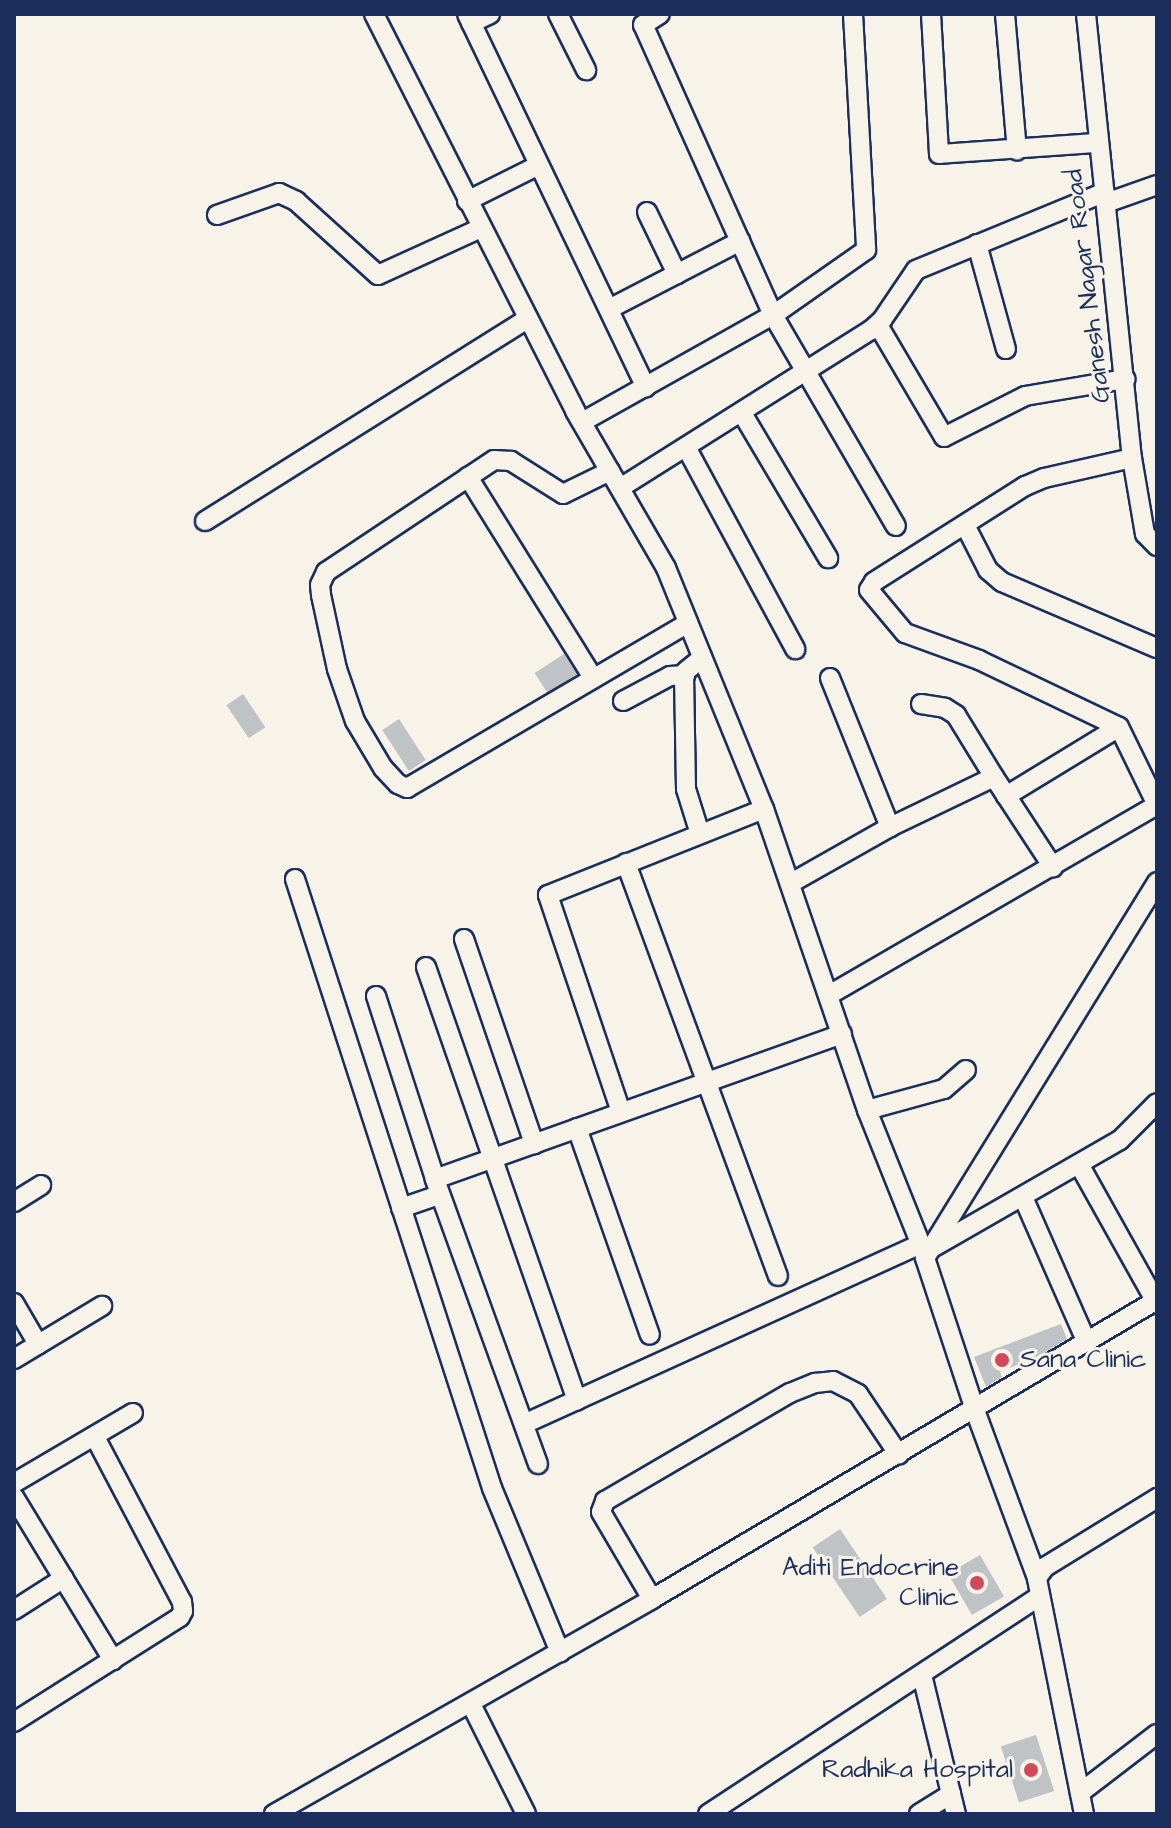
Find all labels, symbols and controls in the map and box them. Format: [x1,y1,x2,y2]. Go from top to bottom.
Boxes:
street label: Ganesh Nagar Road [1058,167,1118,405]
place label: Sana Clinic [1020,1344,1146,1376]
marker: Sana Clinic [991,1349,1013,1371]
place label: Aditi Endocrine Clinic [782,1552,959,1614]
marker: Aditi Endocrine Clinic [966,1572,988,1594]
place label: Radhika Hospital [822,1754,1013,1786]
marker: Radhika Hospital [1020,1759,1042,1781]

